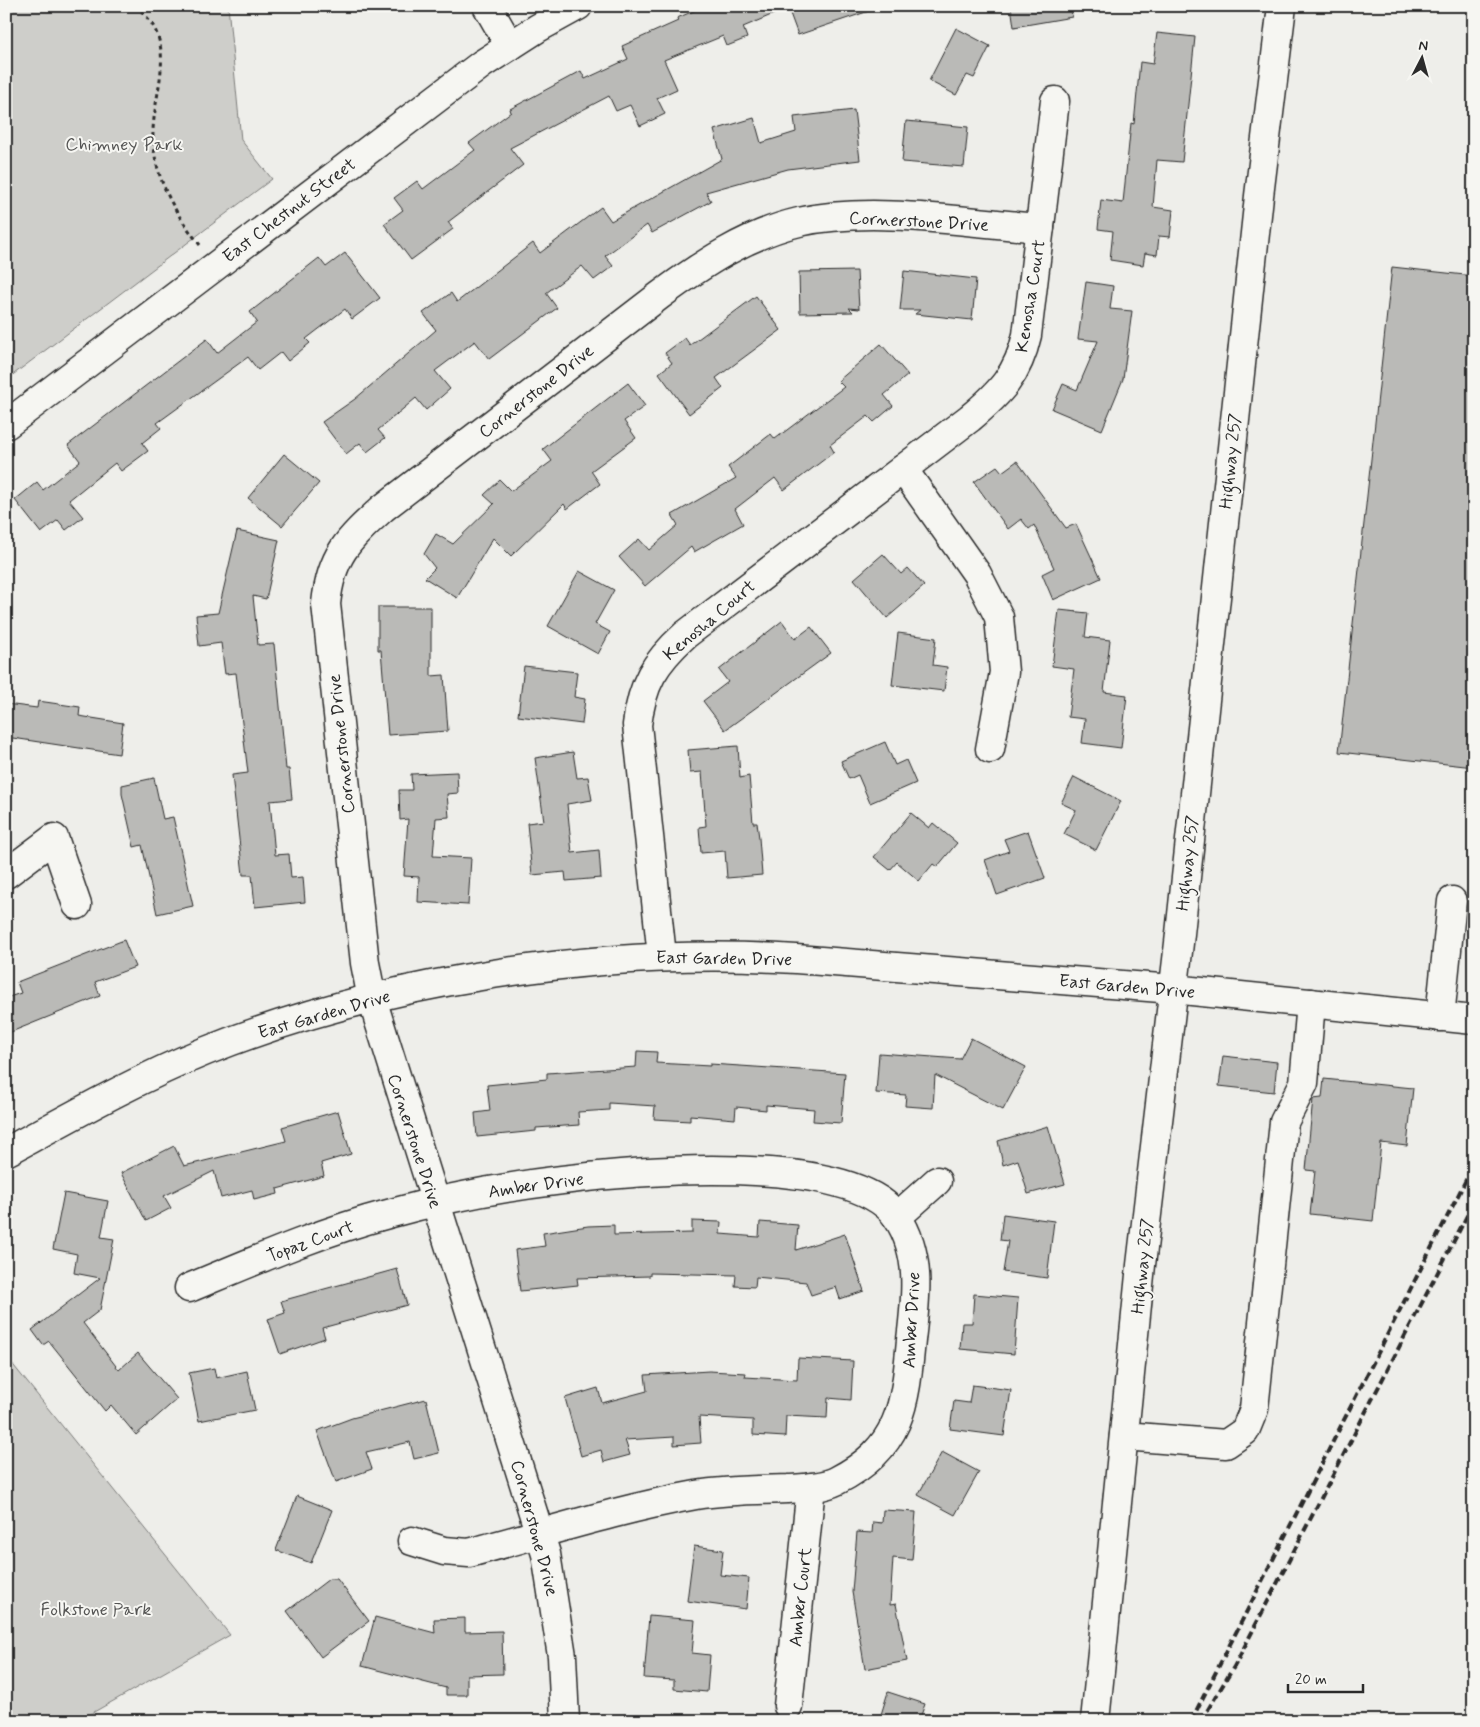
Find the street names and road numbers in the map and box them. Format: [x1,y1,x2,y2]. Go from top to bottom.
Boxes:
street label: East Chestnut Street [218,153,361,269]
street label: Cornerstone Drive [848,206,990,238]
street label: Kenosha Court [1010,238,1052,354]
street label: Cornerstone Drive [474,339,599,444]
street label: Highway 257 [1214,412,1250,510]
street label: Kenosha Court [658,575,761,667]
street label: Cornerstone Drive [323,673,361,815]
street label: Highway 257 [1171,814,1207,912]
street label: East Garden Drive [656,946,792,972]
street label: East Garden Drive [1058,969,1196,1005]
street label: East Garden Drive [255,985,393,1045]
street label: Cornerstone Drive [381,1071,447,1212]
street label: Amber Drive [487,1167,586,1205]
street label: Topaz Court [264,1215,357,1269]
street label: Highway 257 [1126,1217,1162,1315]
street label: Amber Drive [897,1271,927,1369]
street label: Cornerstone Drive [504,1458,564,1599]
street label: Amber Court [784,1546,818,1648]

